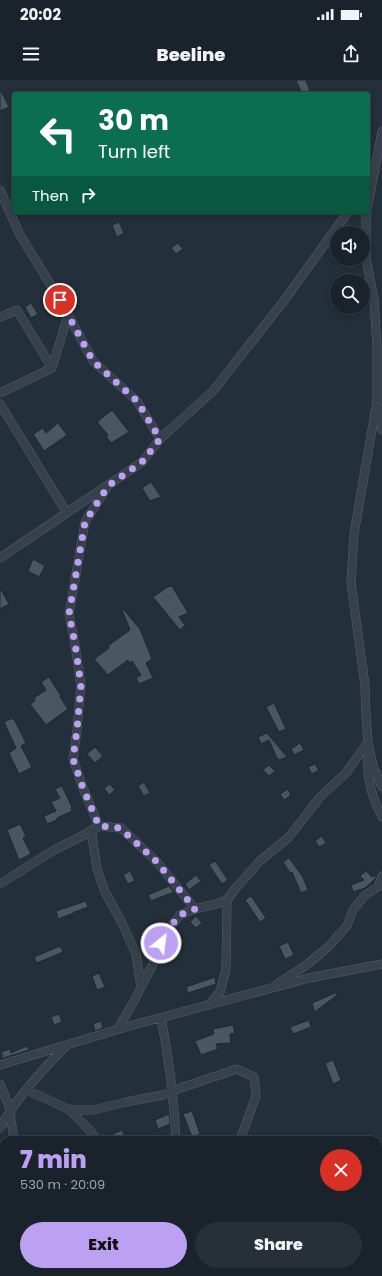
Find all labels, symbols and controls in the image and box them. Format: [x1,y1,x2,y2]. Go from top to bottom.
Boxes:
text: 20:02 [20,4,61,25]
text: Beeline [157,42,225,67]
icon: menu [20,43,42,65]
icon: share [340,43,362,65]
text: 30 m [98,101,169,140]
icon: left [32,108,84,160]
text: Turn left [98,139,170,164]
icon: right [77,184,99,206]
text: Then [32,185,69,206]
map controls [330,226,370,314]
button: sound [330,226,370,266]
button: search [330,274,370,314]
pin [43,283,77,317]
icon: arrive [49,289,71,311]
position arrow [140,922,182,964]
text: 7 min [20,1143,87,1176]
button: close [320,1149,362,1191]
text: 530 m · 20:09 [20,1175,105,1194]
button: Exit [20,1222,187,1268]
button: Share [195,1222,362,1268]

